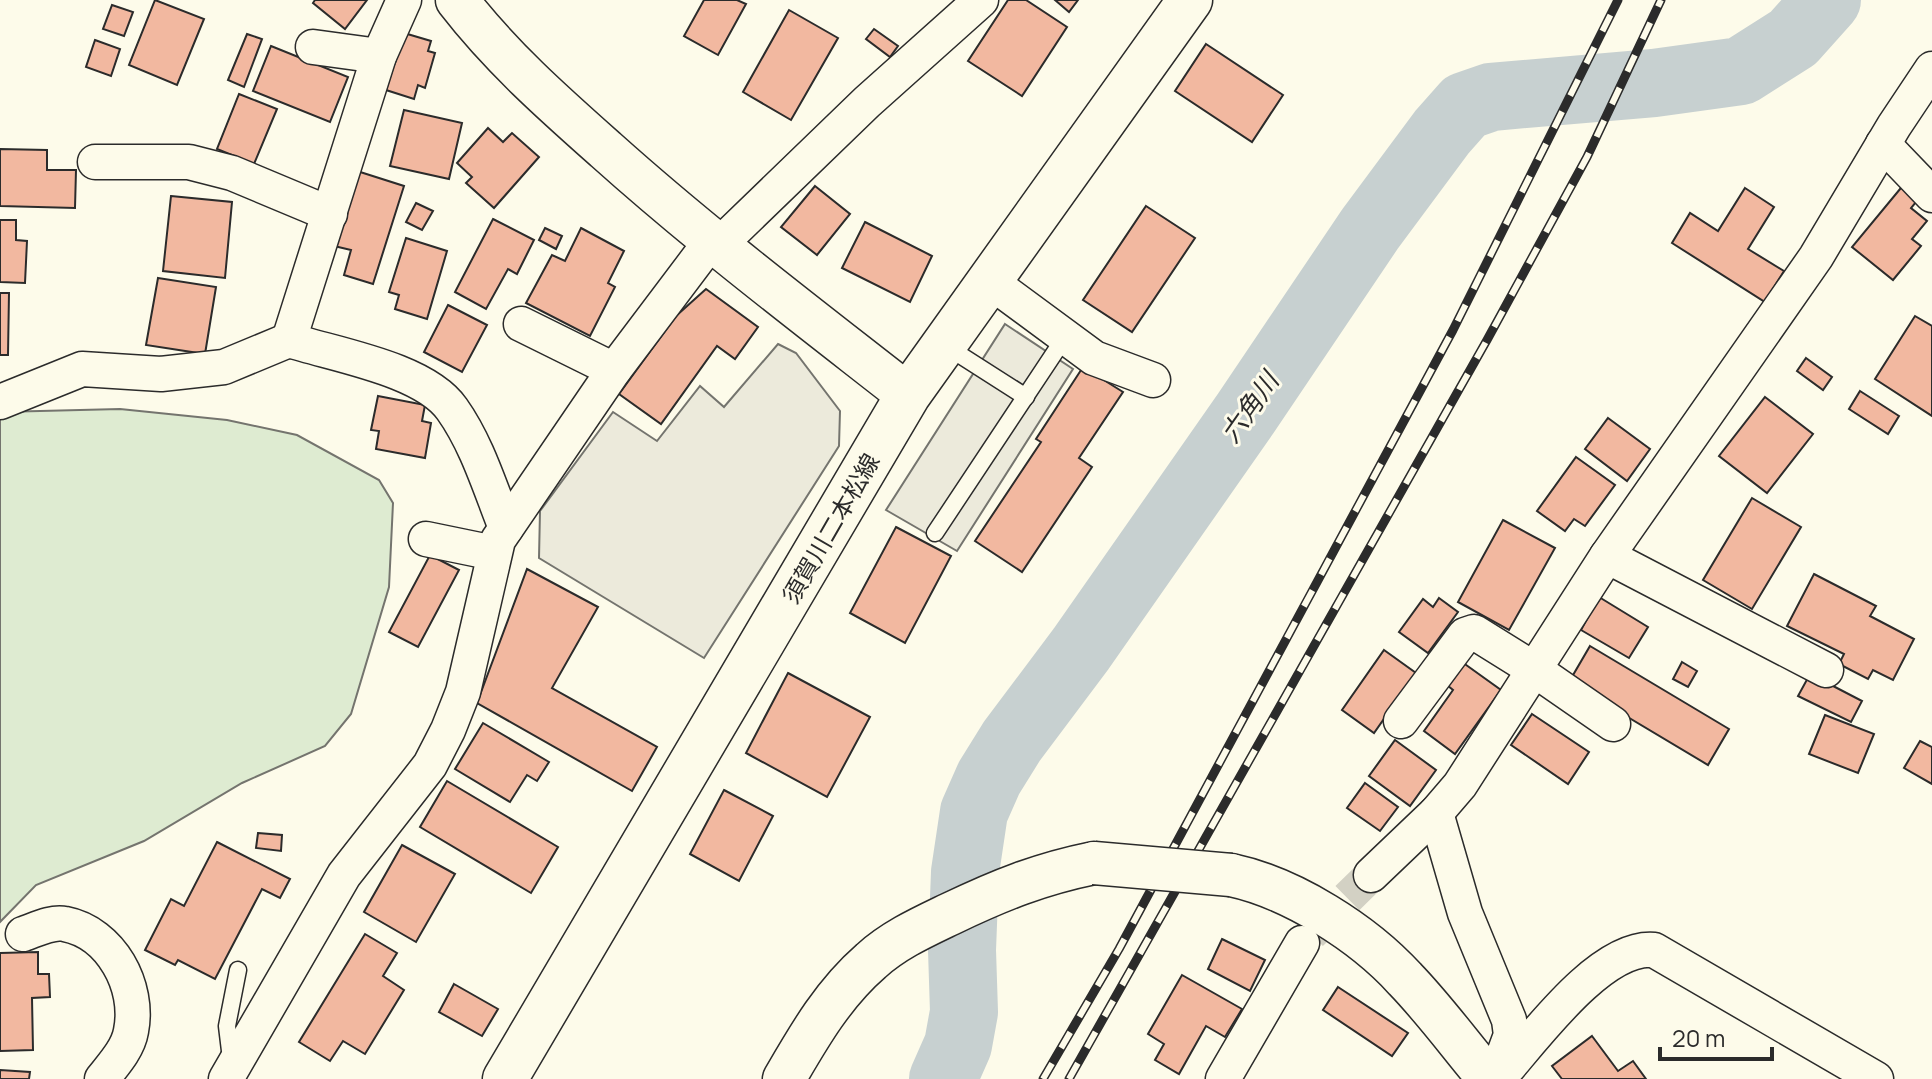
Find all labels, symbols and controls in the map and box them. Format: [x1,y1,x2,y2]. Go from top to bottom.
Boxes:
water label: 六角川 [1212,362,1288,449]
street label: 須賀川二本松線 [774,447,886,609]
scale bar [1660,1011,1772,1061]
text: 20 m [1672,1021,1725,1054]

